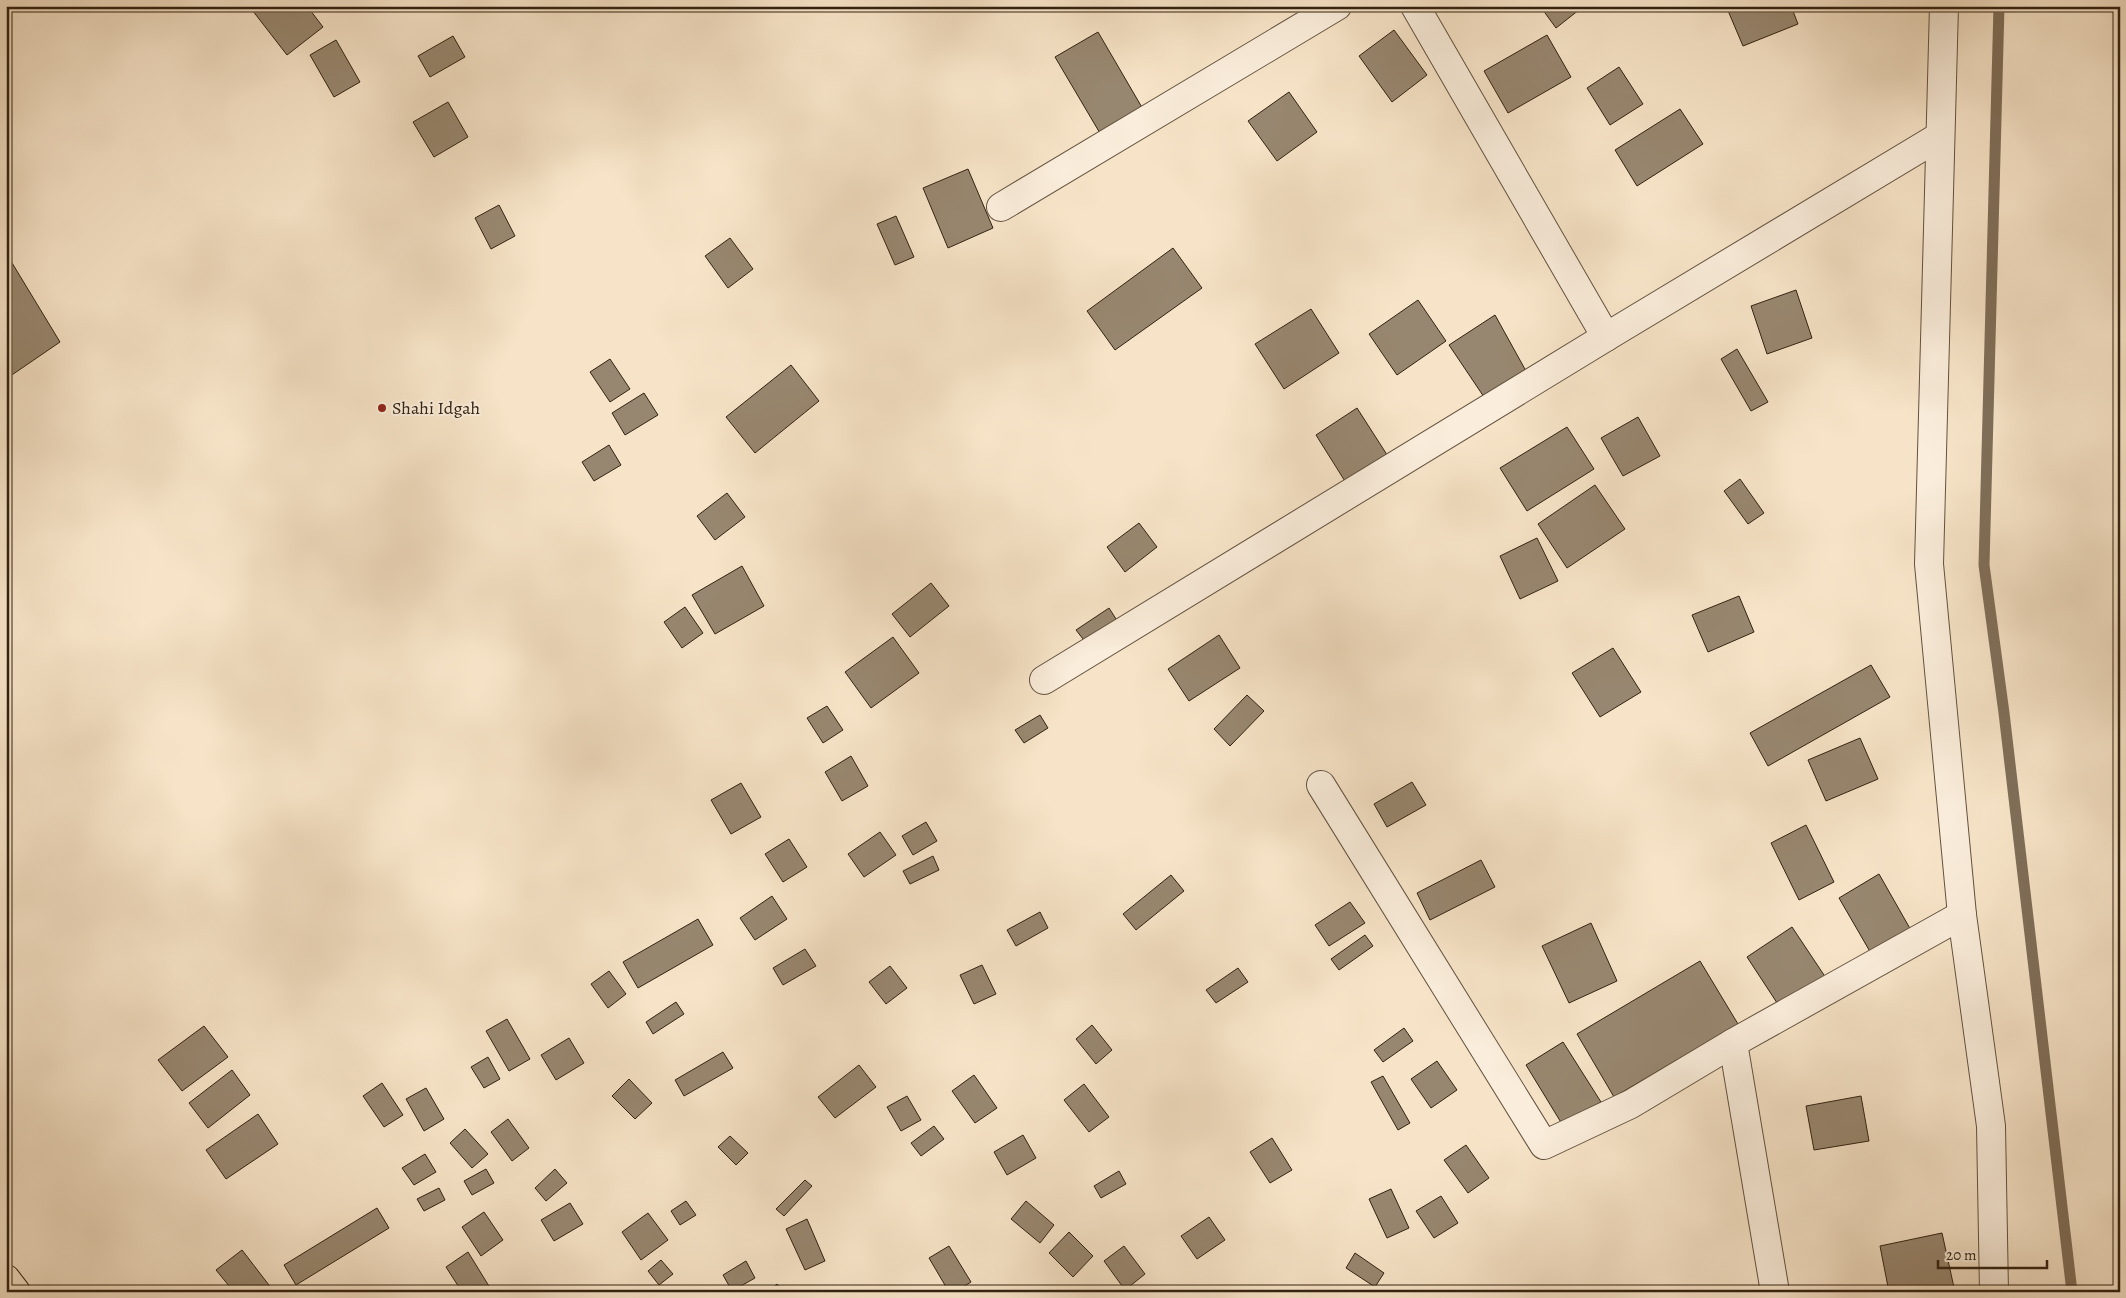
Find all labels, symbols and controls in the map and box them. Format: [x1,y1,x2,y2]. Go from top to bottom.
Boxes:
place label: Shahi Idgah [392,396,481,420]
marker: Shahi Idgah [376,402,388,414]
scale bar [1938,1238,2047,1270]
text: 20 m [1946,1245,1977,1265]

